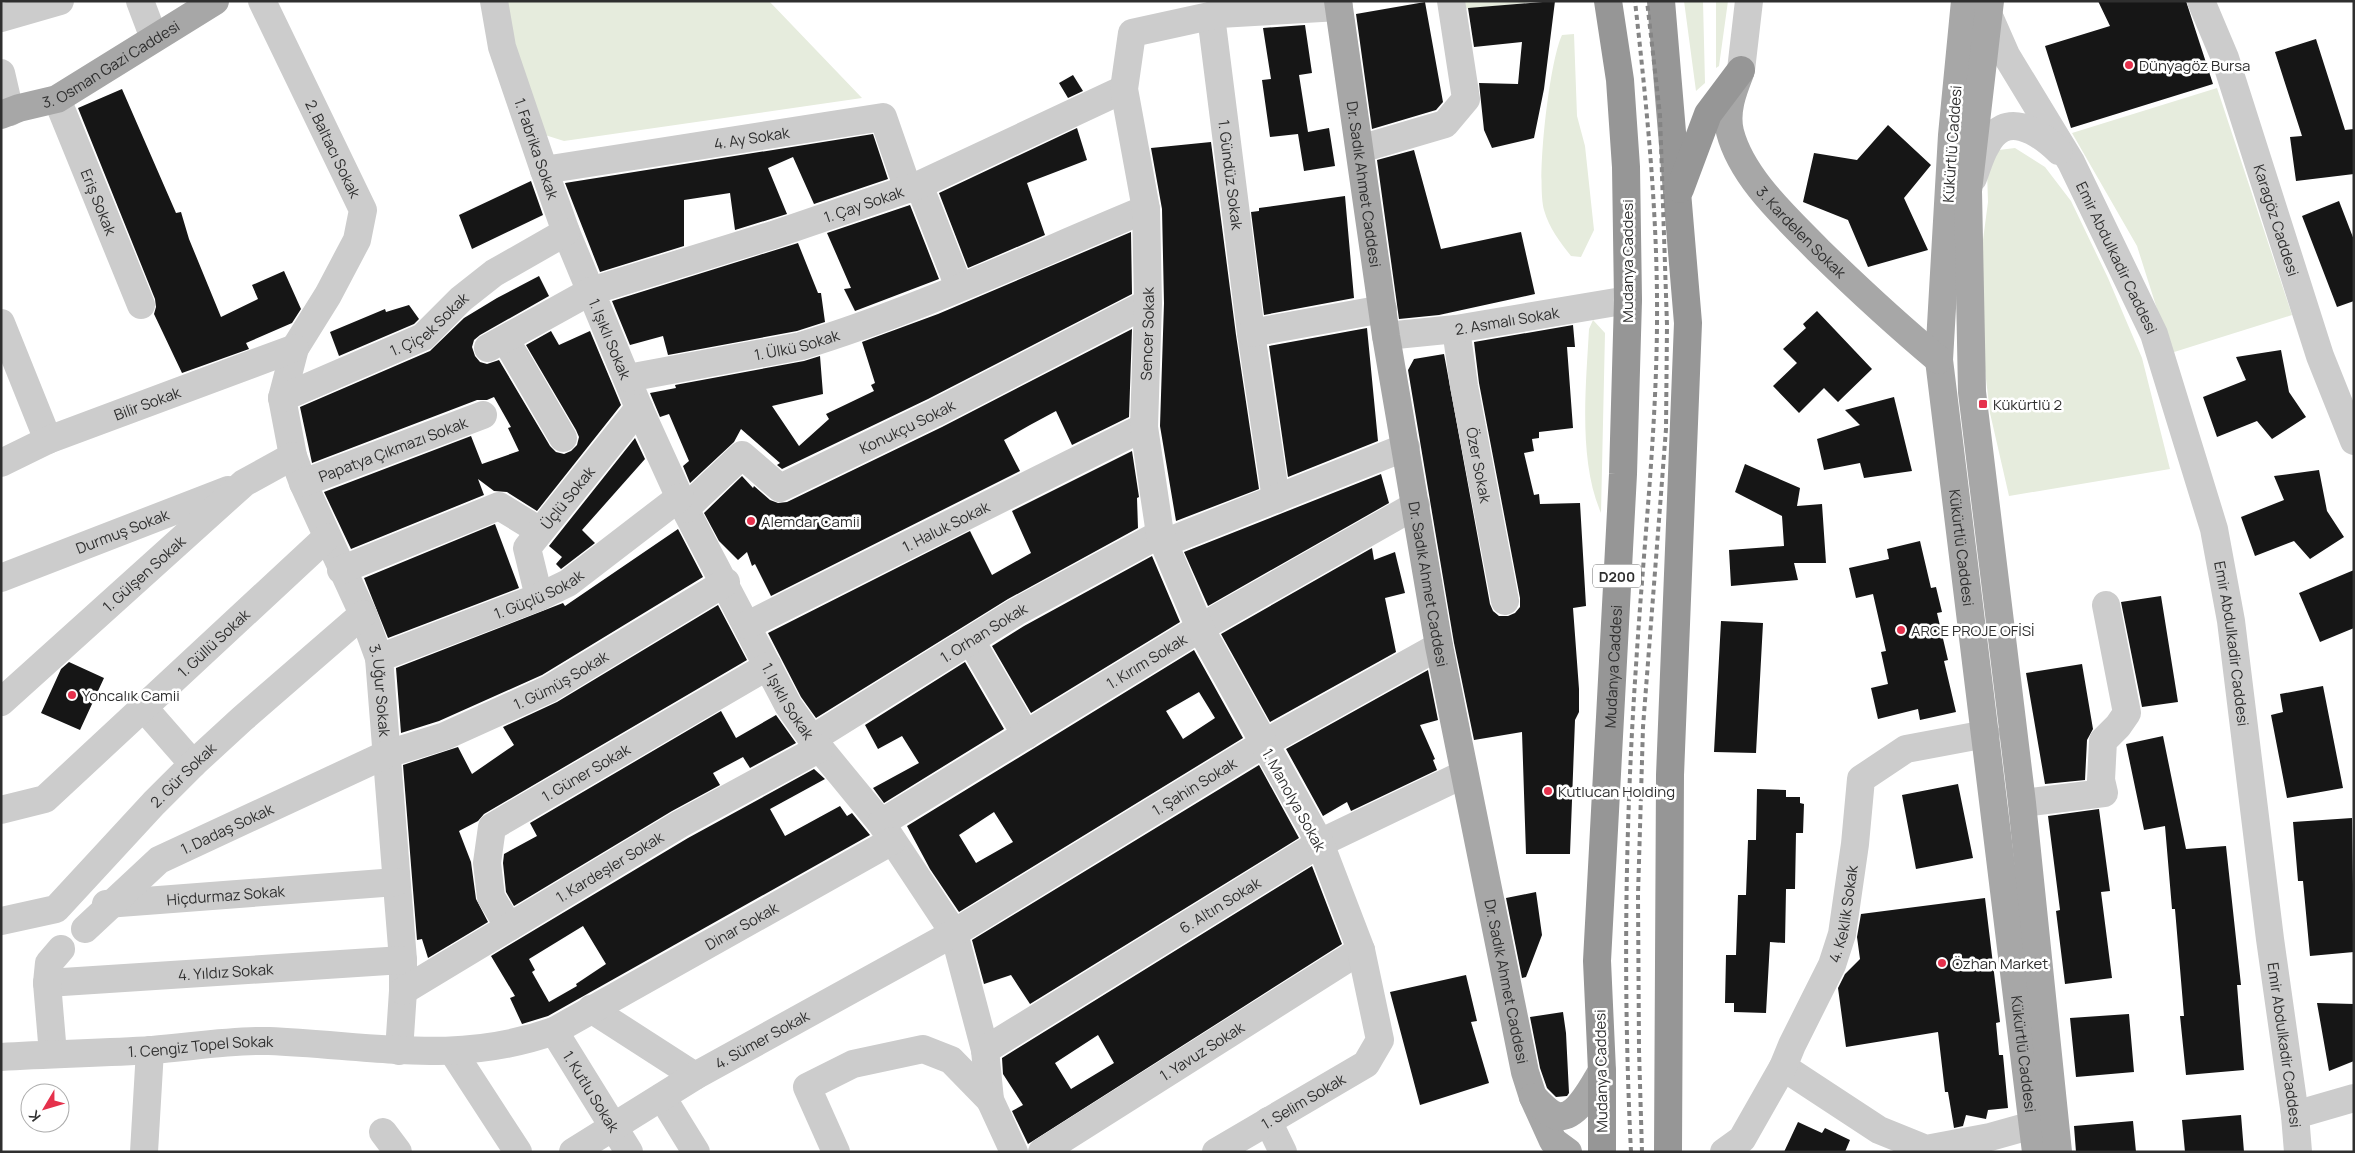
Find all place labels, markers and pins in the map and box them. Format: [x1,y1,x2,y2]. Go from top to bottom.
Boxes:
place label: Dünyagöz Bursa [2139,55,2250,76]
marker: Dünyagöz Bursa [2123,59,2135,71]
place label: Kükürtlü 2 [1993,394,2062,415]
marker: Kükürtlü 2 [1977,398,1989,410]
place label: Alemdar Camii [761,511,860,532]
marker: Alemdar Camii [745,515,757,527]
place label: ARCE PROJE OFİSİ [1911,620,2035,641]
marker: ARCE PROJE OFİSİ [1895,624,1907,636]
place label: Yoncalık Camii [82,685,180,706]
marker: Yoncalık Camii [66,689,78,701]
place label: Kutlucan Holding [1558,781,1675,802]
marker: Kutlucan Holding [1542,785,1554,797]
place label: Özhan Market [1952,953,2048,974]
marker: Özhan Market [1936,957,1948,969]

